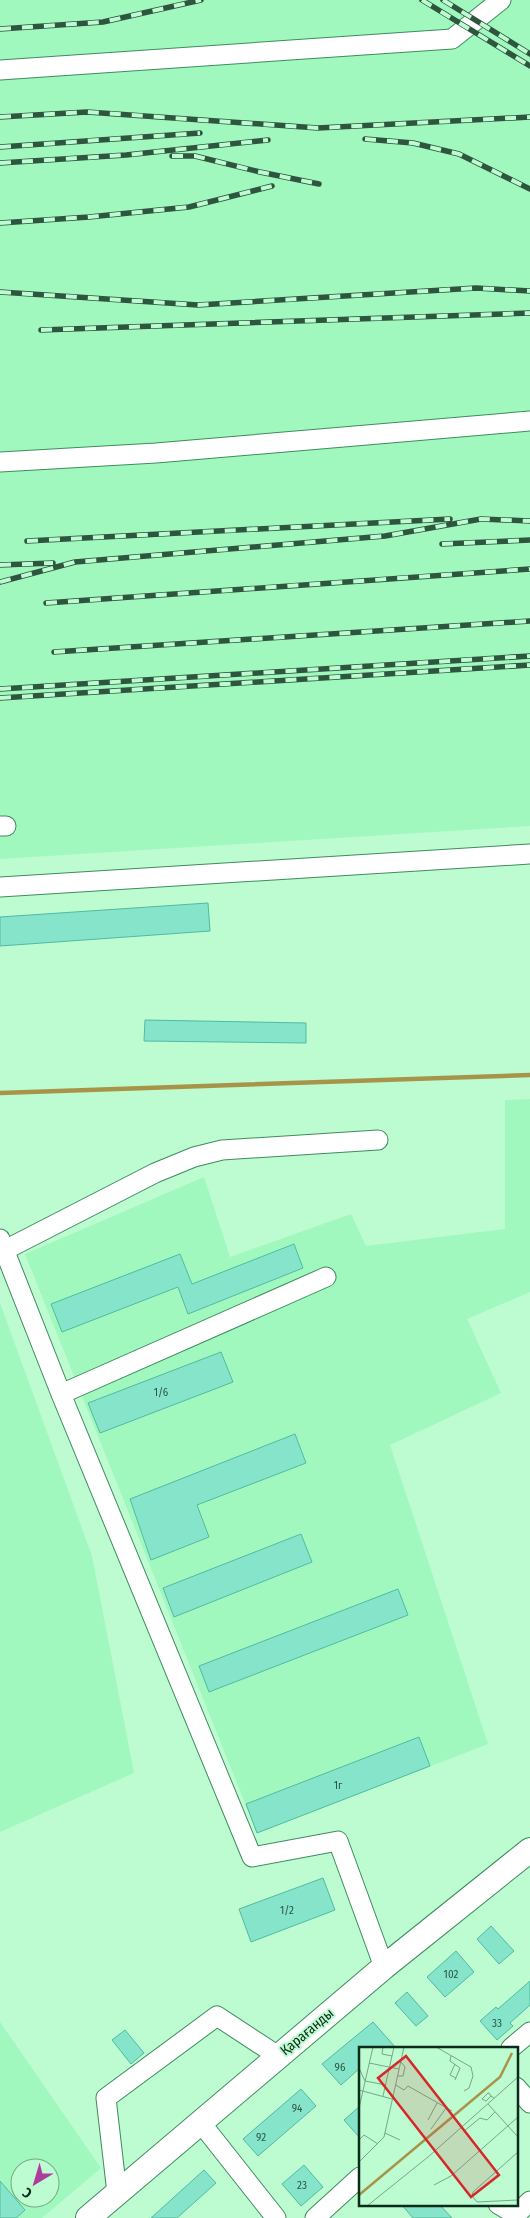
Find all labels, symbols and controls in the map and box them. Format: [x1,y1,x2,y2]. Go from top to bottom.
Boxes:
house number: 1/6 [154,1386,169,1399]
house number: 1г [334,1779,343,1792]
house number: 1/2 [280,1904,294,1917]
house number: 102 [444,1968,459,1981]
street label: Қарағанды [277,2005,337,2059]
house number: 33 [492,2017,502,2030]
inset map [359,2047,518,2206]
house number: 96 [335,2061,346,2074]
house number: 94 [292,2102,303,2115]
house number: 92 [256,2131,266,2144]
north arrow [10,2158,60,2208]
house number: 23 [297,2179,307,2192]
text: С [19,2183,35,2202]

